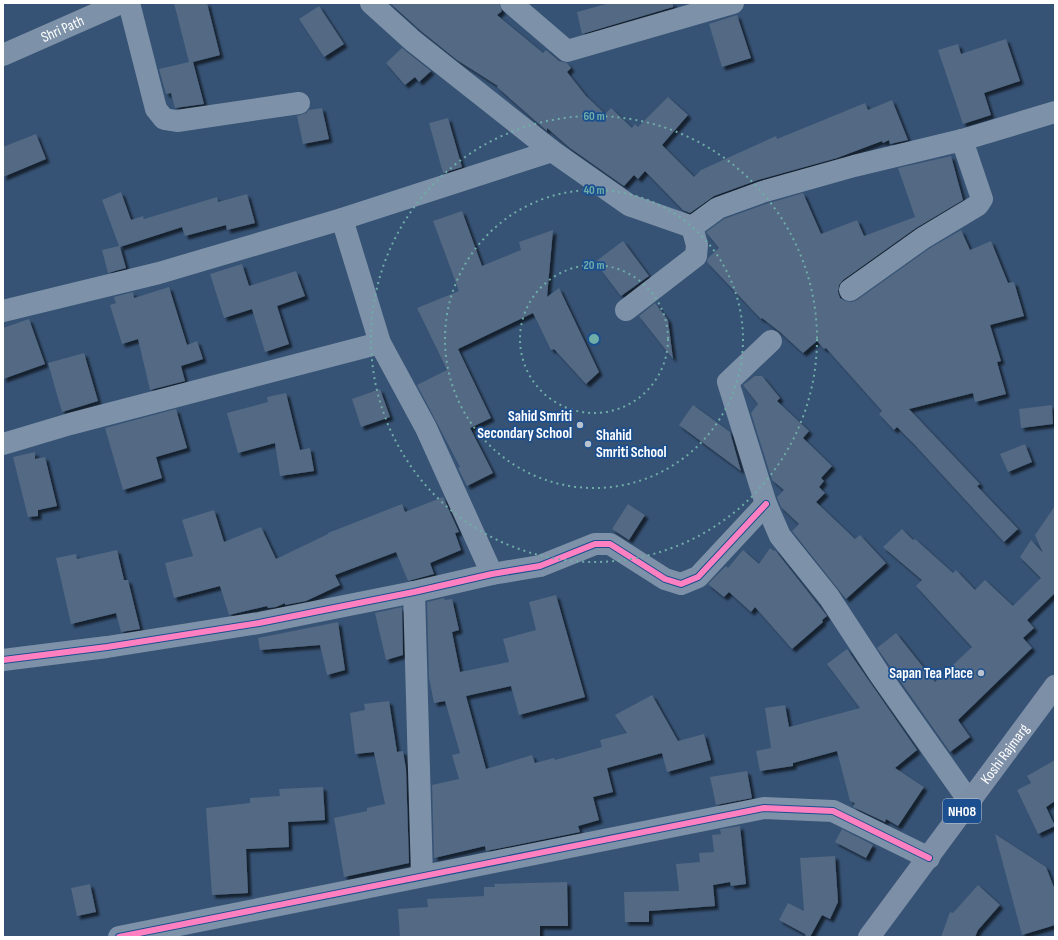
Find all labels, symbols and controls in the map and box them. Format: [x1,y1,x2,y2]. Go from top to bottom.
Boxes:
street label: Shri Path [38,11,87,47]
text: 60 m [583,109,605,124]
text: 40 m [583,183,605,198]
text: 20 m [584,258,604,273]
centre of rings [587,332,601,346]
place label: Sahid Smriti Secondary School [477,407,572,443]
marker: Sahid Smriti Secondary School [575,420,585,430]
place label: Shahid Smriti School [596,426,667,462]
marker: Shahid Smriti School [583,439,593,449]
place label: Sapan Tea Place [889,664,973,683]
marker: Sapan Tea Place [976,668,986,678]
street label: Koshi Rajmarg [976,720,1033,788]
road number: NH08 [943,799,981,823]

